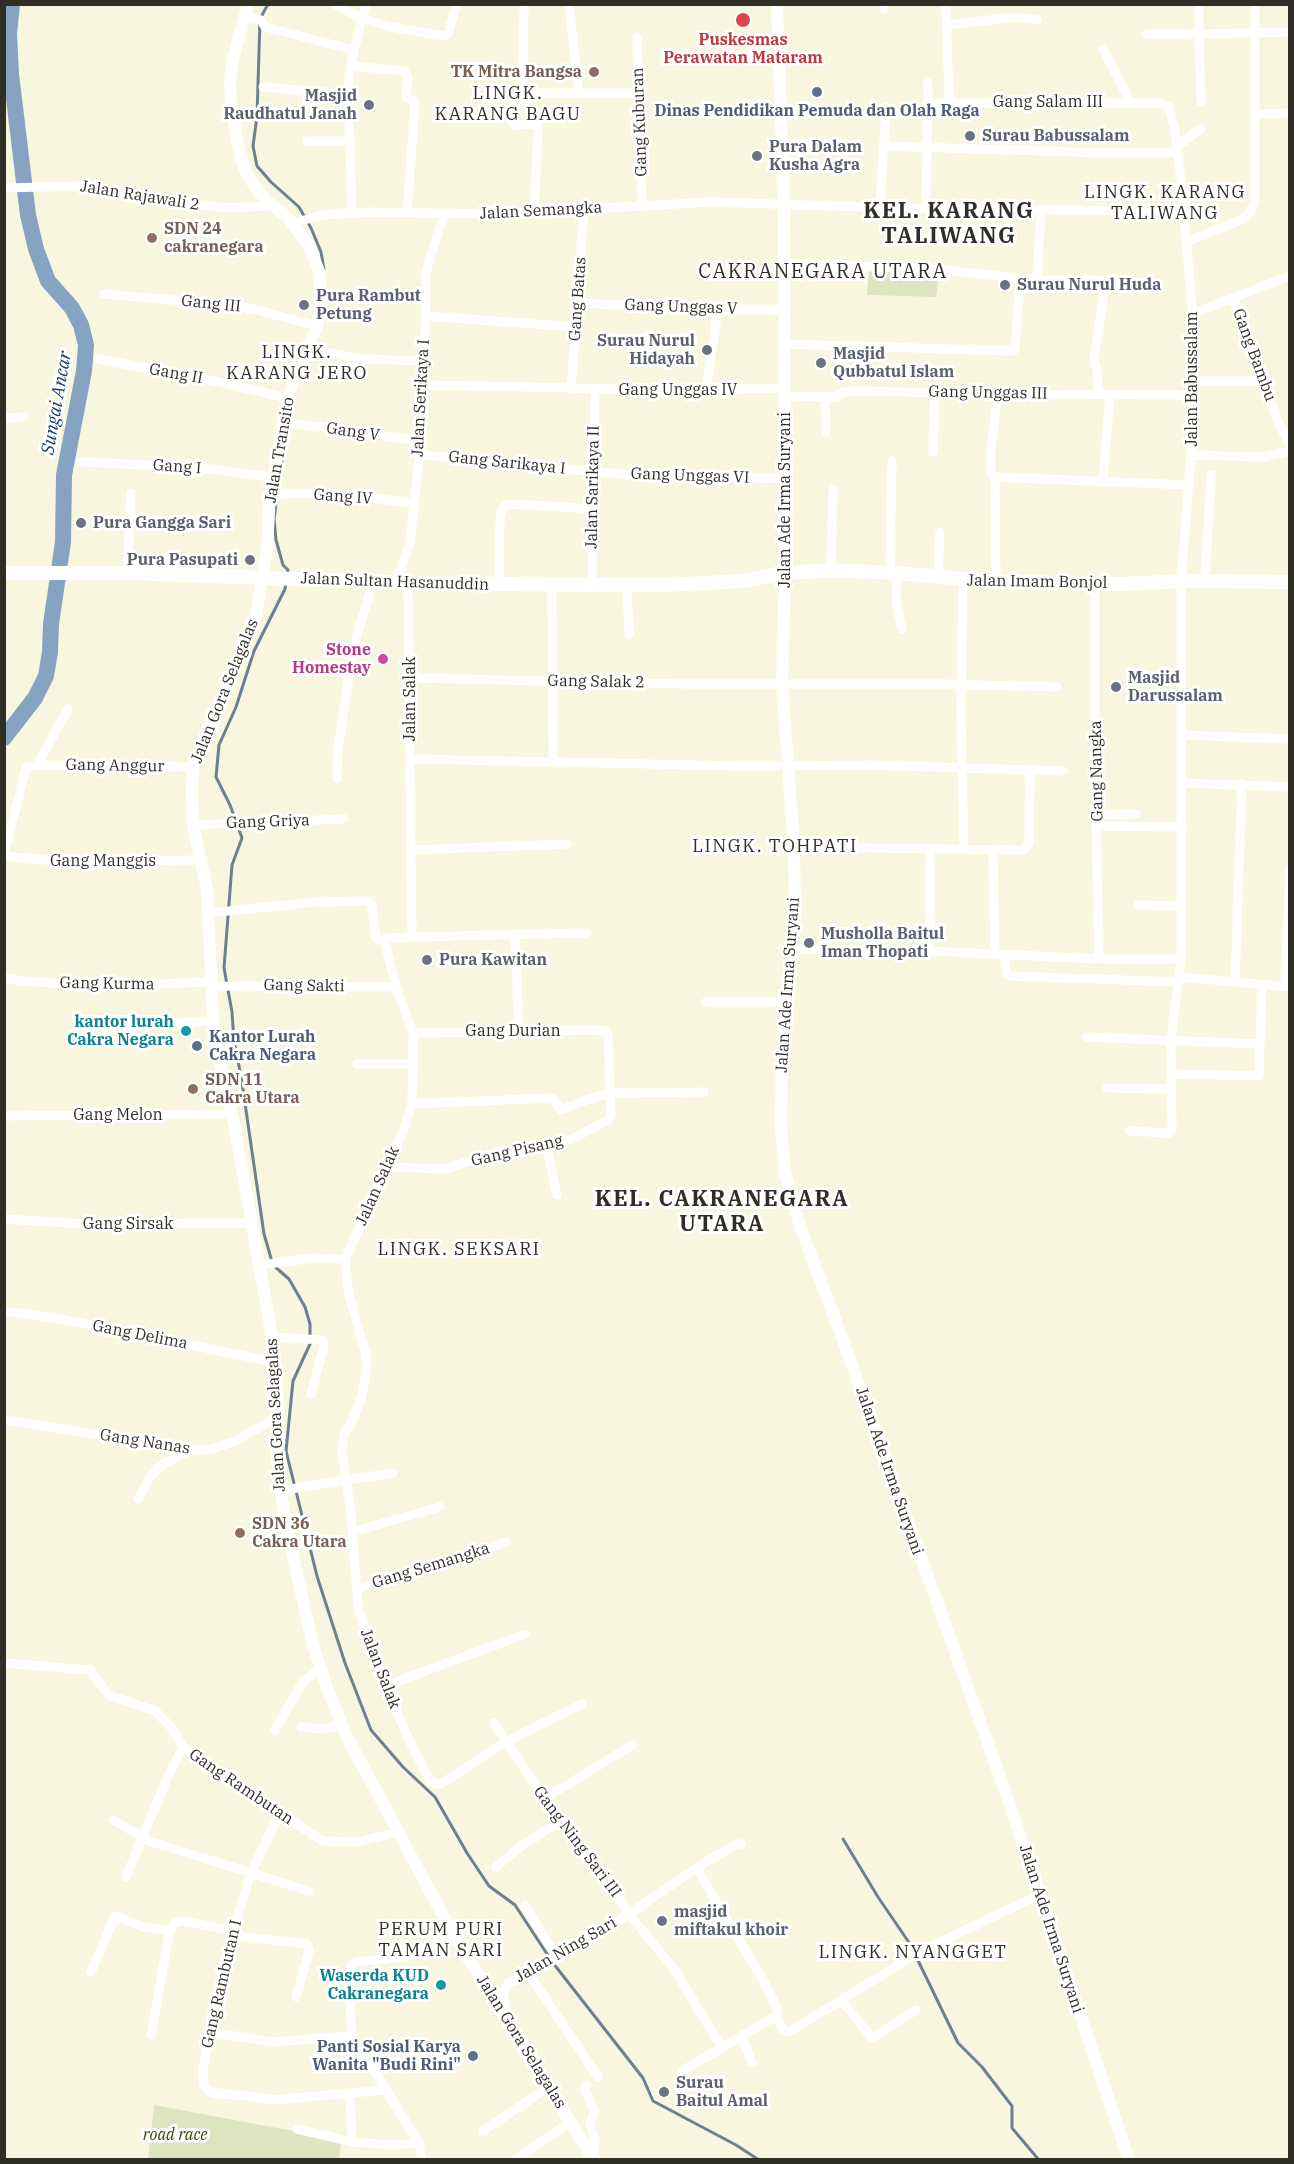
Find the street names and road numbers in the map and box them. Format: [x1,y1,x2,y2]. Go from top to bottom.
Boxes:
street label: Gang Kuburan [628,67,652,177]
street label: Gang Salam III [993,92,1103,112]
street label: Jalan Rajawali 2 [79,177,201,215]
street label: Jalan Semangka [479,198,603,224]
street label: Gang Batas [565,256,591,342]
street label: Gang III [180,291,242,317]
street label: Gang Unggas V [624,295,738,319]
street label: Gang Bambu [1228,306,1280,404]
street label: Jalan Babussalam [1182,311,1202,447]
street label: Jalan Serikaya I [408,339,434,457]
street label: Gang II [148,360,204,388]
street label: Gang Unggas IV [619,380,737,400]
street label: Gang Unggas III [928,382,1048,404]
street label: Jalan Transito [261,396,299,504]
street label: Jalan Ade Irma Suryani [775,412,795,588]
street label: Gang V [325,419,381,445]
street label: Jalan Sarikaya II [582,425,604,549]
street label: Gang Sarikaya I [448,447,566,479]
street label: Gang I [152,456,202,478]
street label: Gang Unggas VI [630,464,750,488]
street label: Gang IV [313,485,373,509]
street label: Jalan Sultan Hasanuddin [300,569,490,595]
street label: Jalan Imam Bonjol [967,571,1107,593]
street label: Jalan Gora Selagalas [187,616,263,766]
street label: Jalan Salak [400,657,420,741]
street label: Gang Salak 2 [547,672,645,692]
street label: Gang Nangka [1087,720,1107,822]
street label: Gang Anggur [66,756,164,776]
street label: Gang Griya [226,811,310,833]
street label: Gang Manggis [50,851,156,871]
street label: Jalan Ade Irma Suryani [772,897,804,1073]
street label: Gang Kurma [59,974,155,994]
street label: Gang Sakti [263,976,345,996]
street label: Gang Durian [465,1021,561,1041]
street label: Gang Melon [73,1105,163,1125]
street label: Gang Pisang [469,1131,565,1171]
street label: Jalan Salak [352,1144,404,1228]
street label: Gang Sirsak [83,1214,173,1234]
street label: Gang Delima [91,1316,189,1354]
street label: Jalan Gora Selagalas [262,1338,290,1492]
street label: Jalan Ade Irma Suryani [851,1385,927,1557]
street label: Gang Nanas [99,1425,191,1459]
street label: Gang Semangka [370,1539,492,1593]
street label: Jalan Salak [356,1626,404,1712]
street label: Gang Rambutan [185,1745,297,1829]
street label: Gang Ning Sari III [529,1783,625,1901]
street label: Jalan Ade Irma Suryani [1015,1842,1087,2016]
street label: Jalan Ning Sari [512,1913,620,1987]
street label: Gang Rambutan I [198,1918,246,2050]
street label: Jalan Gora Selagalas [472,1972,570,2112]

